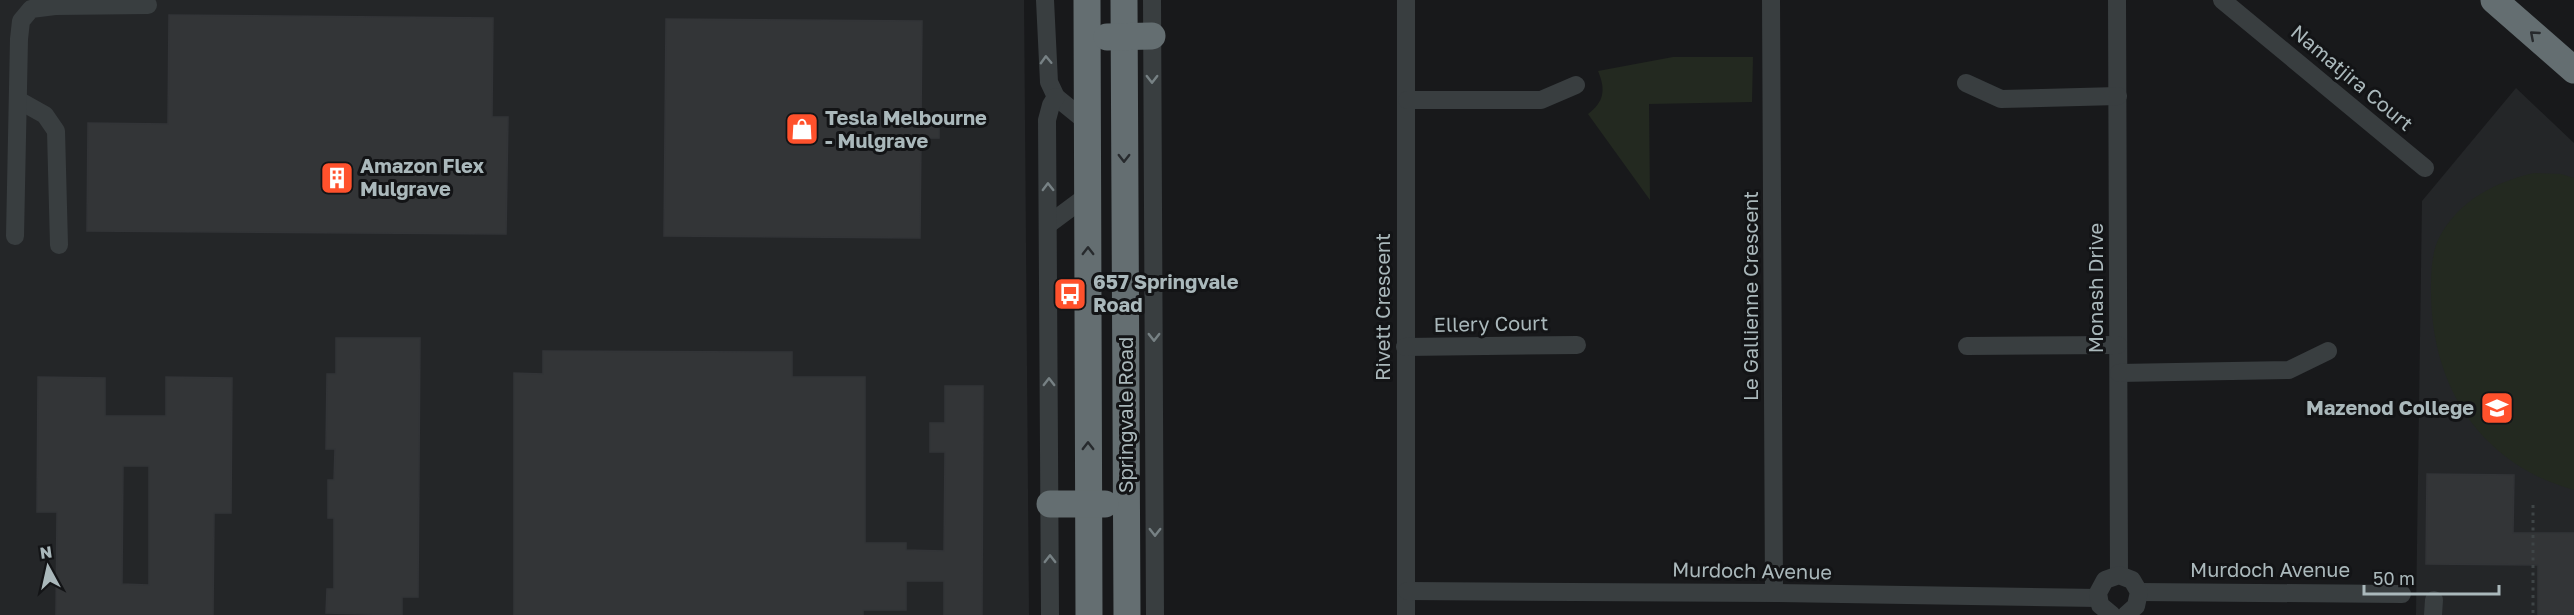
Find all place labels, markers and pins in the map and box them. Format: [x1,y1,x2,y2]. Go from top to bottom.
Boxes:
place label: Tesla Melbourne - Mulgrave [825,105,987,152]
shop icon: Tesla Melbourne - Mulgrave [784,111,820,147]
place label: Amazon Flex Mulgrave [360,153,484,200]
building icon: Amazon Flex Mulgrave [319,160,355,196]
place label: 657 Springvale Road [1093,269,1239,316]
bus stop icon: 657 Springvale Road [1052,276,1088,312]
school or university icon: Mazenod College [2479,390,2515,426]
place label: Mazenod College [2306,395,2474,419]

